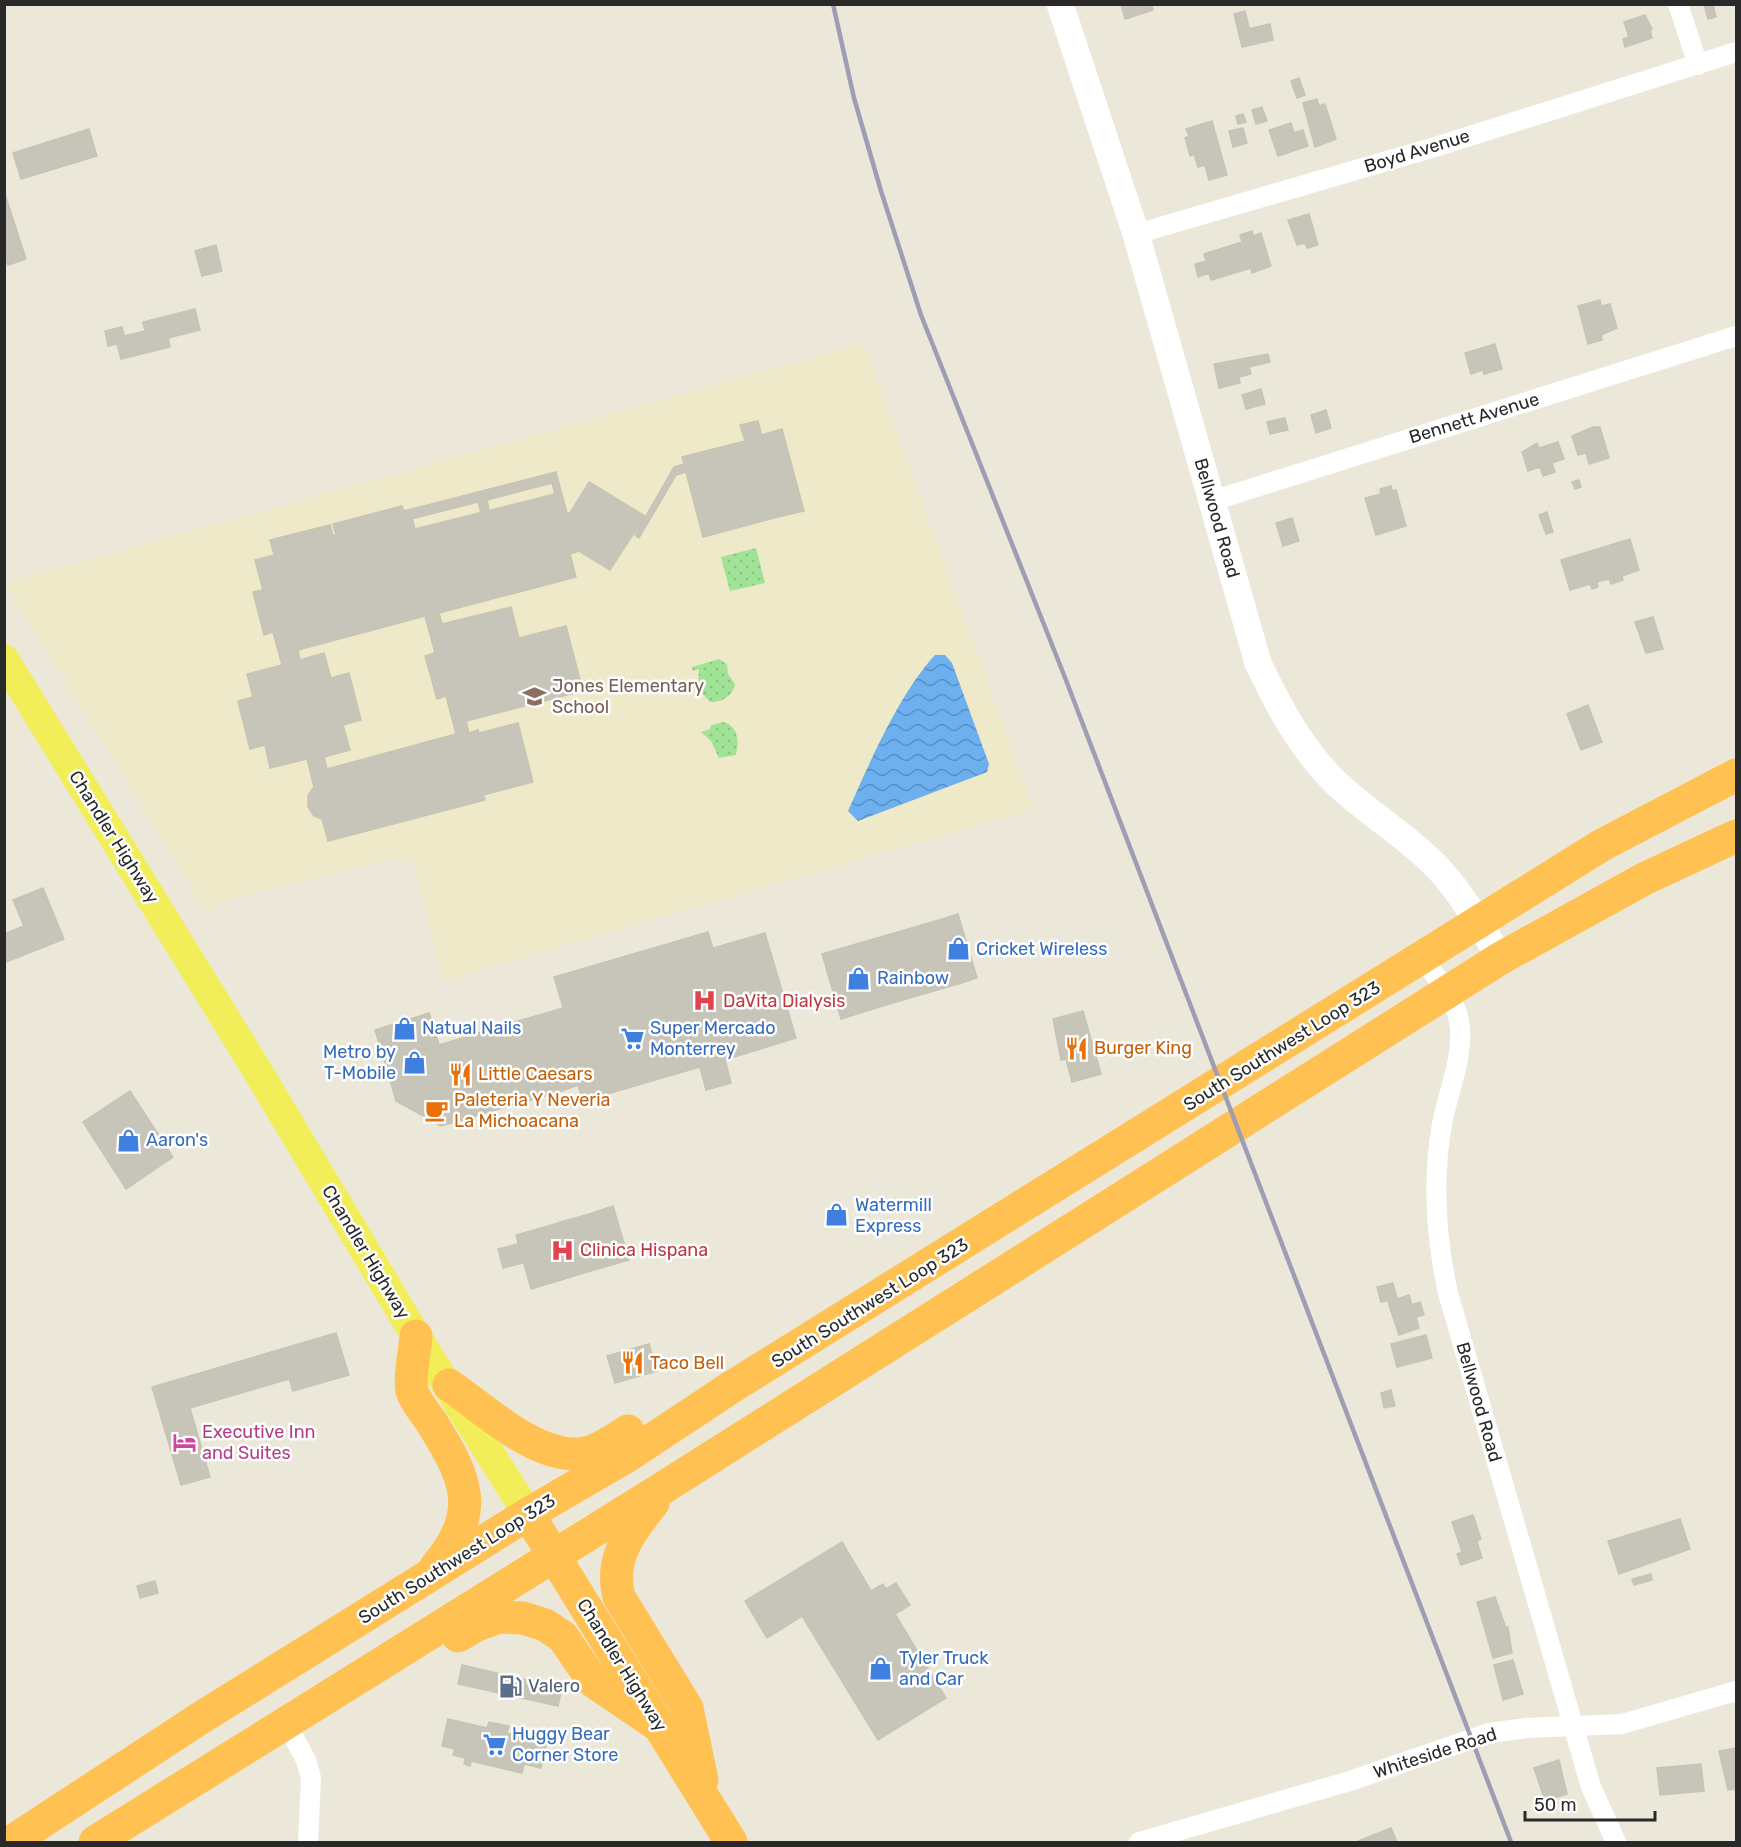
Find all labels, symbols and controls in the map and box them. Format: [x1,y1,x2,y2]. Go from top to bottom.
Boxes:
street label: Boyd Avenue [1362,125,1472,177]
street label: Bennett Avenue [1406,388,1542,448]
street label: Bellwood Road [1189,456,1245,580]
place label: Jones Elementary School [552,675,704,718]
school or university icon: Jones Elementary School [521,683,547,709]
street label: Chandler Highway [64,767,164,908]
shop icon: Cricket Wireless [945,936,971,962]
place label: Cricket Wireless [976,938,1107,960]
shop icon: Rainbow [846,965,872,991]
place label: Rainbow [877,967,949,989]
street label: South Southwest Loop 323 [1180,976,1384,1116]
hospital icon: DaVita Dialysis [692,988,718,1014]
place label: DaVita Dialysis [723,990,845,1012]
shop icon: Natual Nails [391,1015,417,1041]
place label: Natual Nails [422,1017,521,1039]
place label: Super Mercado Monterrey [650,1017,776,1060]
supermarket icon: Super Mercado Monterrey [619,1025,645,1051]
restaurant icon: Burger King [1063,1035,1089,1061]
place label: Burger King [1094,1037,1192,1059]
place label: Metro by T-Mobile [323,1041,396,1084]
shop icon: Metro by T-Mobile [401,1049,427,1075]
restaurant icon: Little Caesars [447,1061,473,1087]
place label: Little Caesars [478,1063,593,1085]
place label: Paleteria Y Neveria La Michoacana [454,1089,610,1132]
cafe icon: Paleteria Y Neveria La Michoacana [423,1097,449,1123]
shop icon: Aaron's [115,1127,141,1153]
place label: Aaron's [146,1129,208,1151]
street label: Chandler Highway [317,1181,415,1323]
place label: Watermill Express [855,1194,932,1237]
shop icon: Watermill Express [824,1202,850,1228]
street label: South Southwest Loop 323 [768,1233,972,1373]
hospital icon: Clinica Hispana [549,1237,575,1263]
place label: Clinica Hispana [580,1239,708,1261]
street label: Bellwood Road [1451,1340,1507,1464]
restaurant icon: Taco Bell [619,1350,645,1376]
place label: Taco Bell [650,1352,724,1374]
place label: Executive Inn and Suites [202,1421,315,1464]
hotel icon: Executive Inn and Suites [171,1429,197,1455]
street label: South Southwest Loop 323 [355,1489,559,1629]
street label: Chandler Highway [572,1595,672,1736]
place label: Tyler Truck and Car [899,1647,989,1690]
shop icon: Tyler Truck and Car [868,1655,894,1681]
fuel station icon: Valero [497,1673,523,1699]
place label: Valero [528,1675,580,1697]
place label: Huggy Bear Corner Store [512,1723,618,1766]
street label: Whiteside Road [1371,1723,1499,1783]
supermarket icon: Huggy Bear Corner Store [481,1731,507,1757]
scale bar [1525,1784,1656,1822]
text: 50 m [1534,1794,1577,1816]

